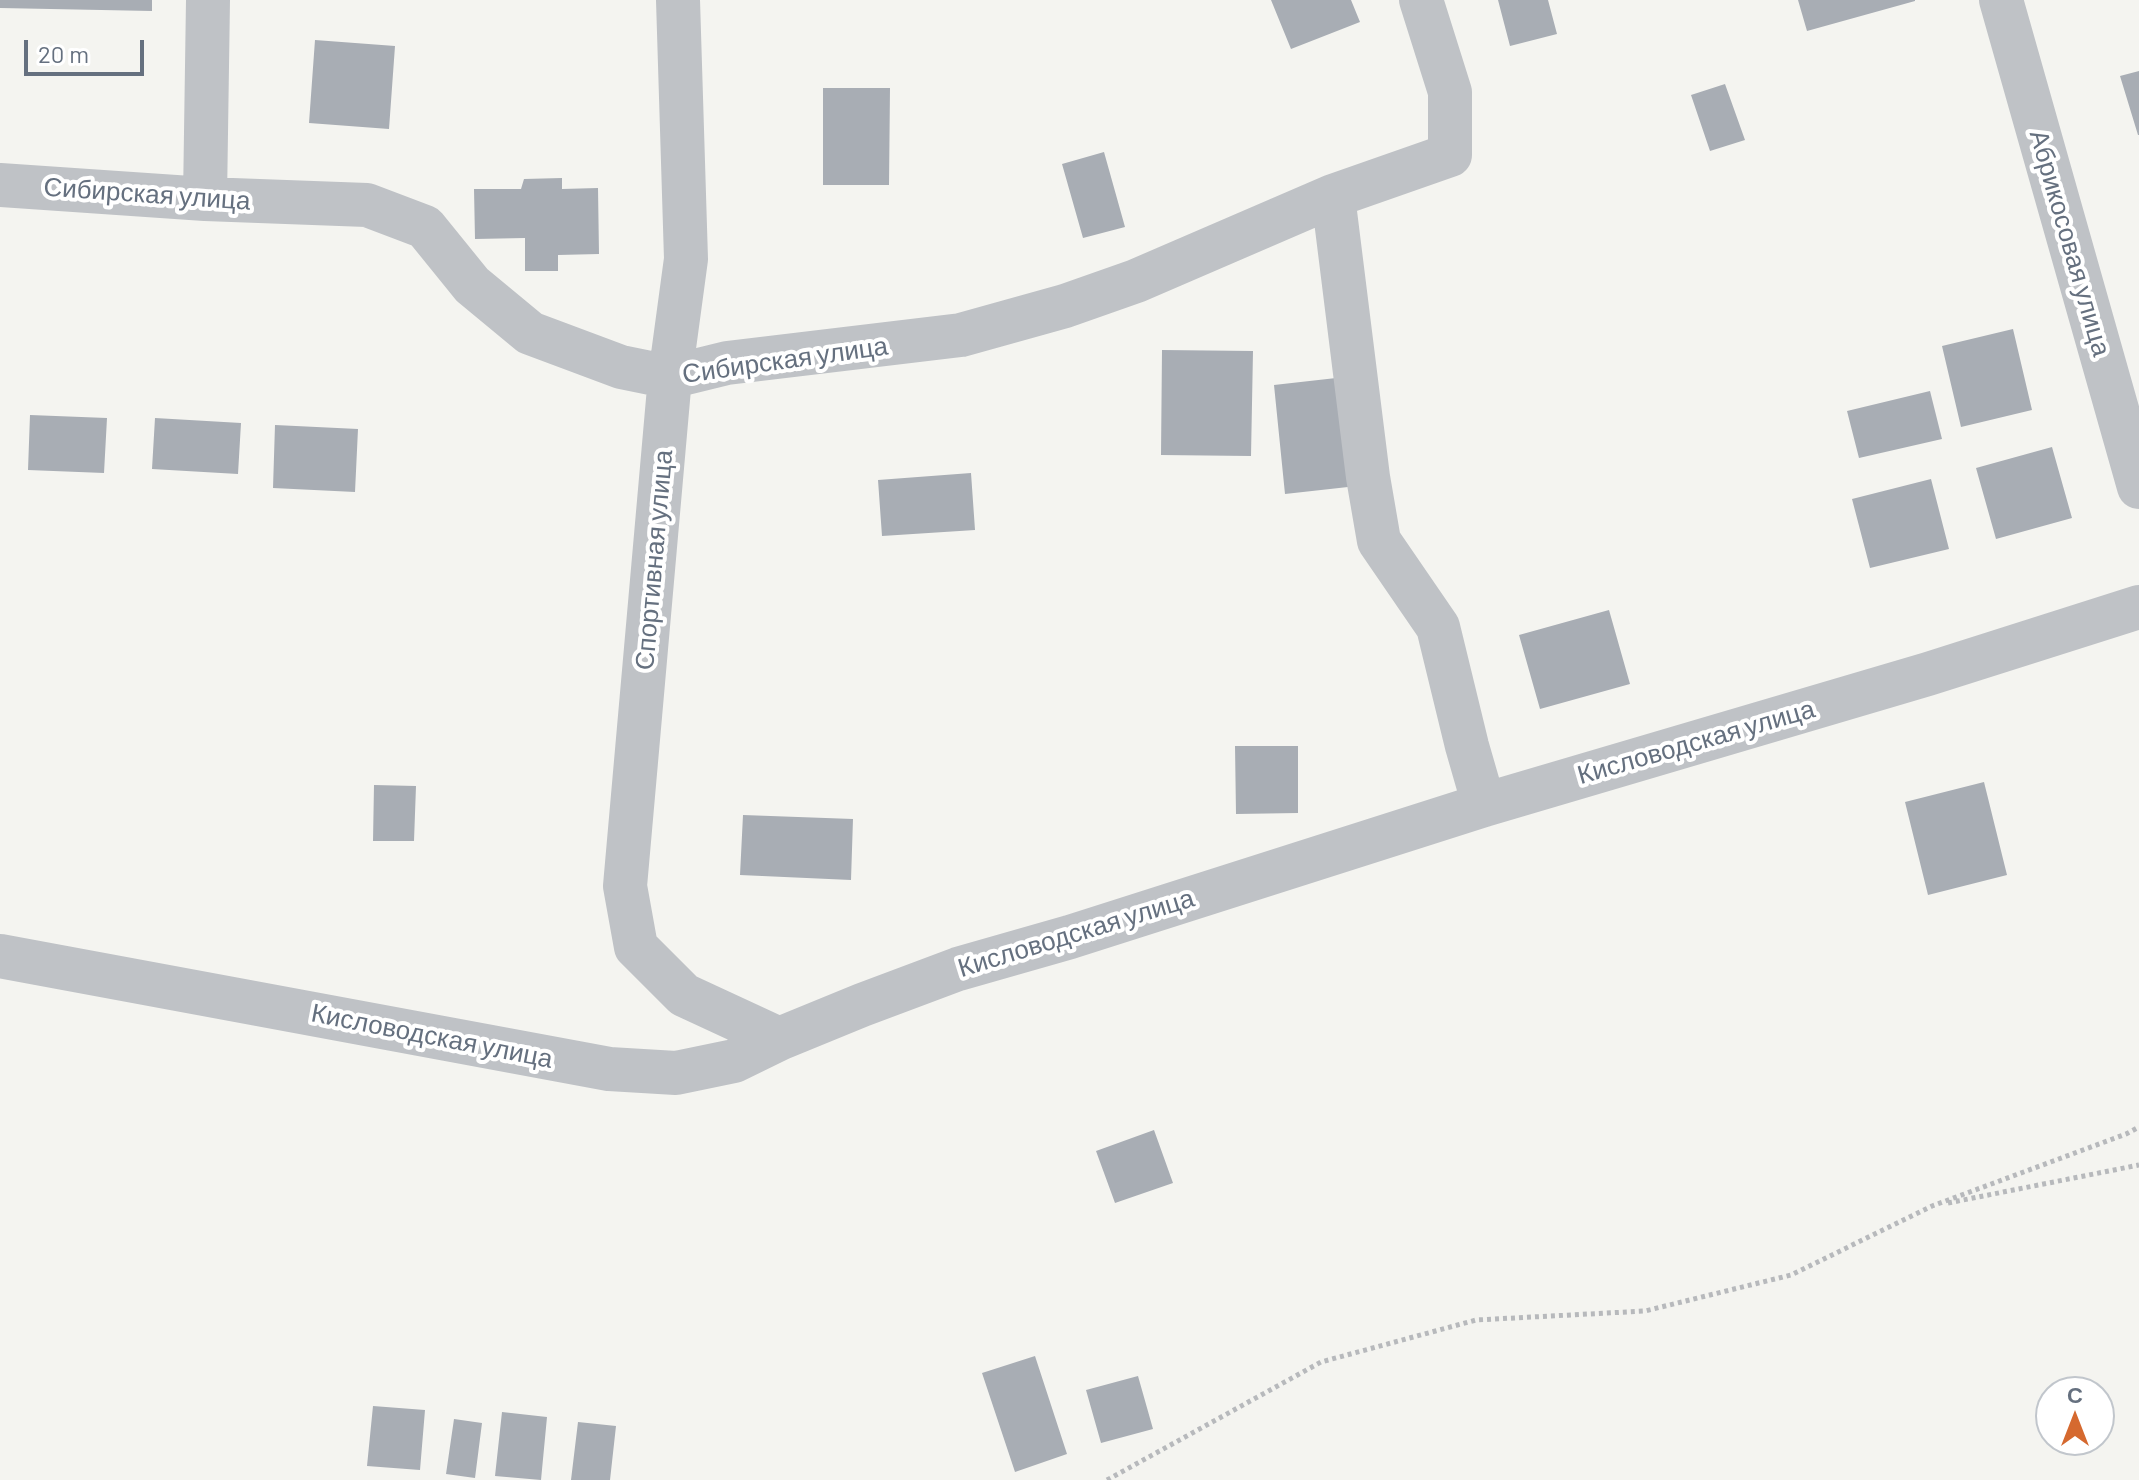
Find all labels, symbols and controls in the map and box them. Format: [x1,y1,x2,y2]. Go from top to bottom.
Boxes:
scale bar [28,24,148,74]
text: 20 m [38,39,89,68]
street label: Абрикосовая улица [2023,126,2117,360]
street label: Сибирская улица [42,171,252,217]
street label: Сибирская улица [680,330,890,390]
street label: Спортивная улица [629,449,679,671]
street label: Кисловодская улица [1574,693,1818,791]
street label: Кисловодская улица [954,882,1198,984]
street label: Кисловодская улица [309,997,555,1075]
north arrow [2035,1376,2115,1456]
text: С [2067,1381,2083,1407]

